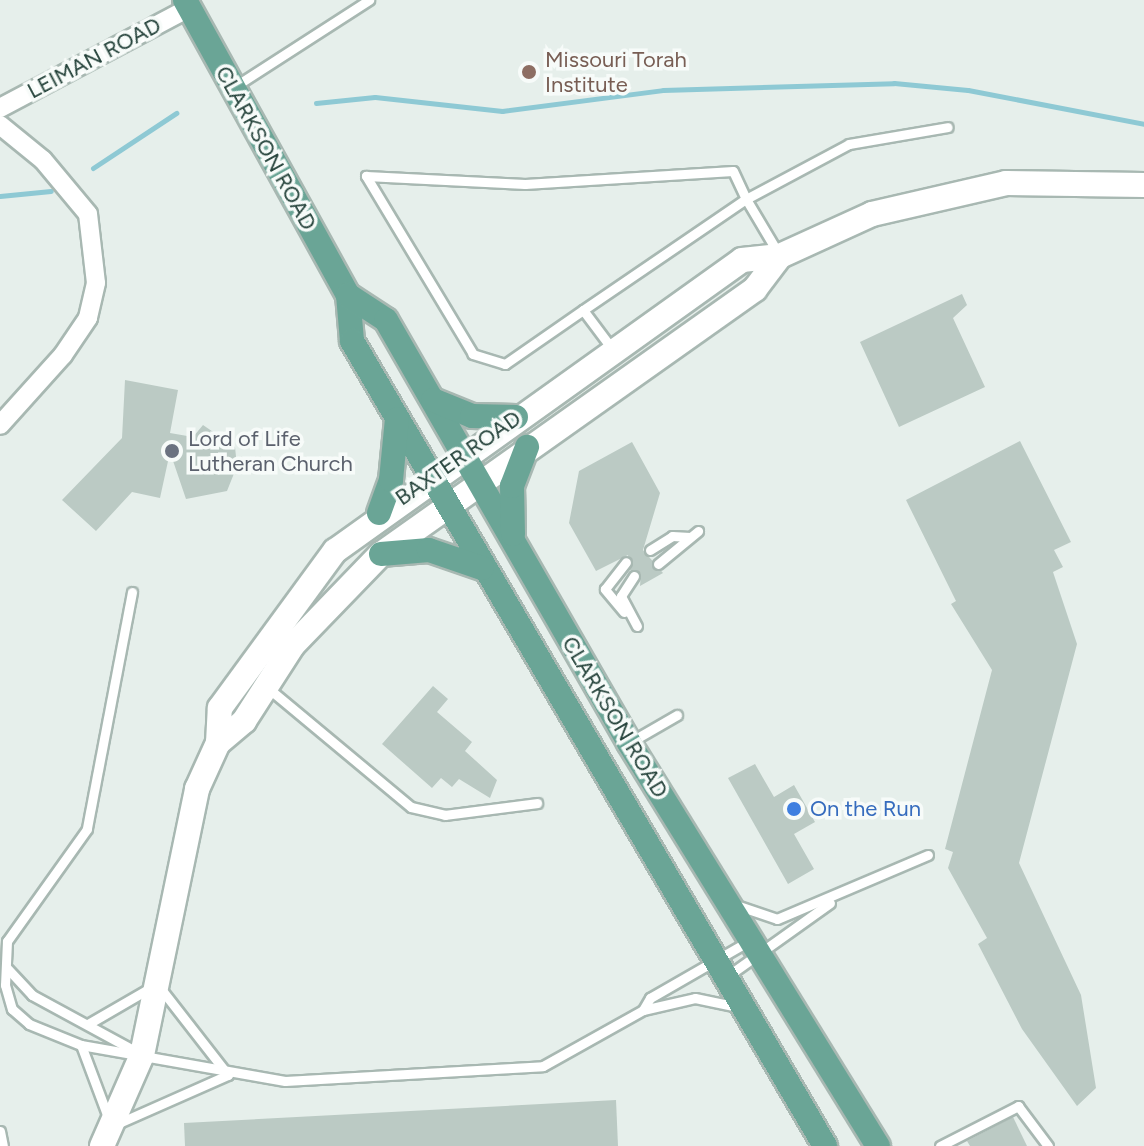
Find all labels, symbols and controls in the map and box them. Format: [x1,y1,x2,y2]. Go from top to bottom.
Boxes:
street label: LEIMAN ROAD [23,12,165,104]
place label: Missouri Torah Institute [545,46,687,98]
street label: CLARKSON ROAD [210,61,322,235]
marker: Missouri Torah Institute [520,63,538,81]
street label: BAXTER ROAD [390,405,526,511]
place label: Lord of Life Lutheran Church [188,425,353,476]
marker: Lord of Life Lutheran Church [163,442,181,460]
street label: CLARKSON ROAD [556,632,674,802]
place label: On the Run [810,796,921,822]
marker: On the Run [785,800,803,818]

